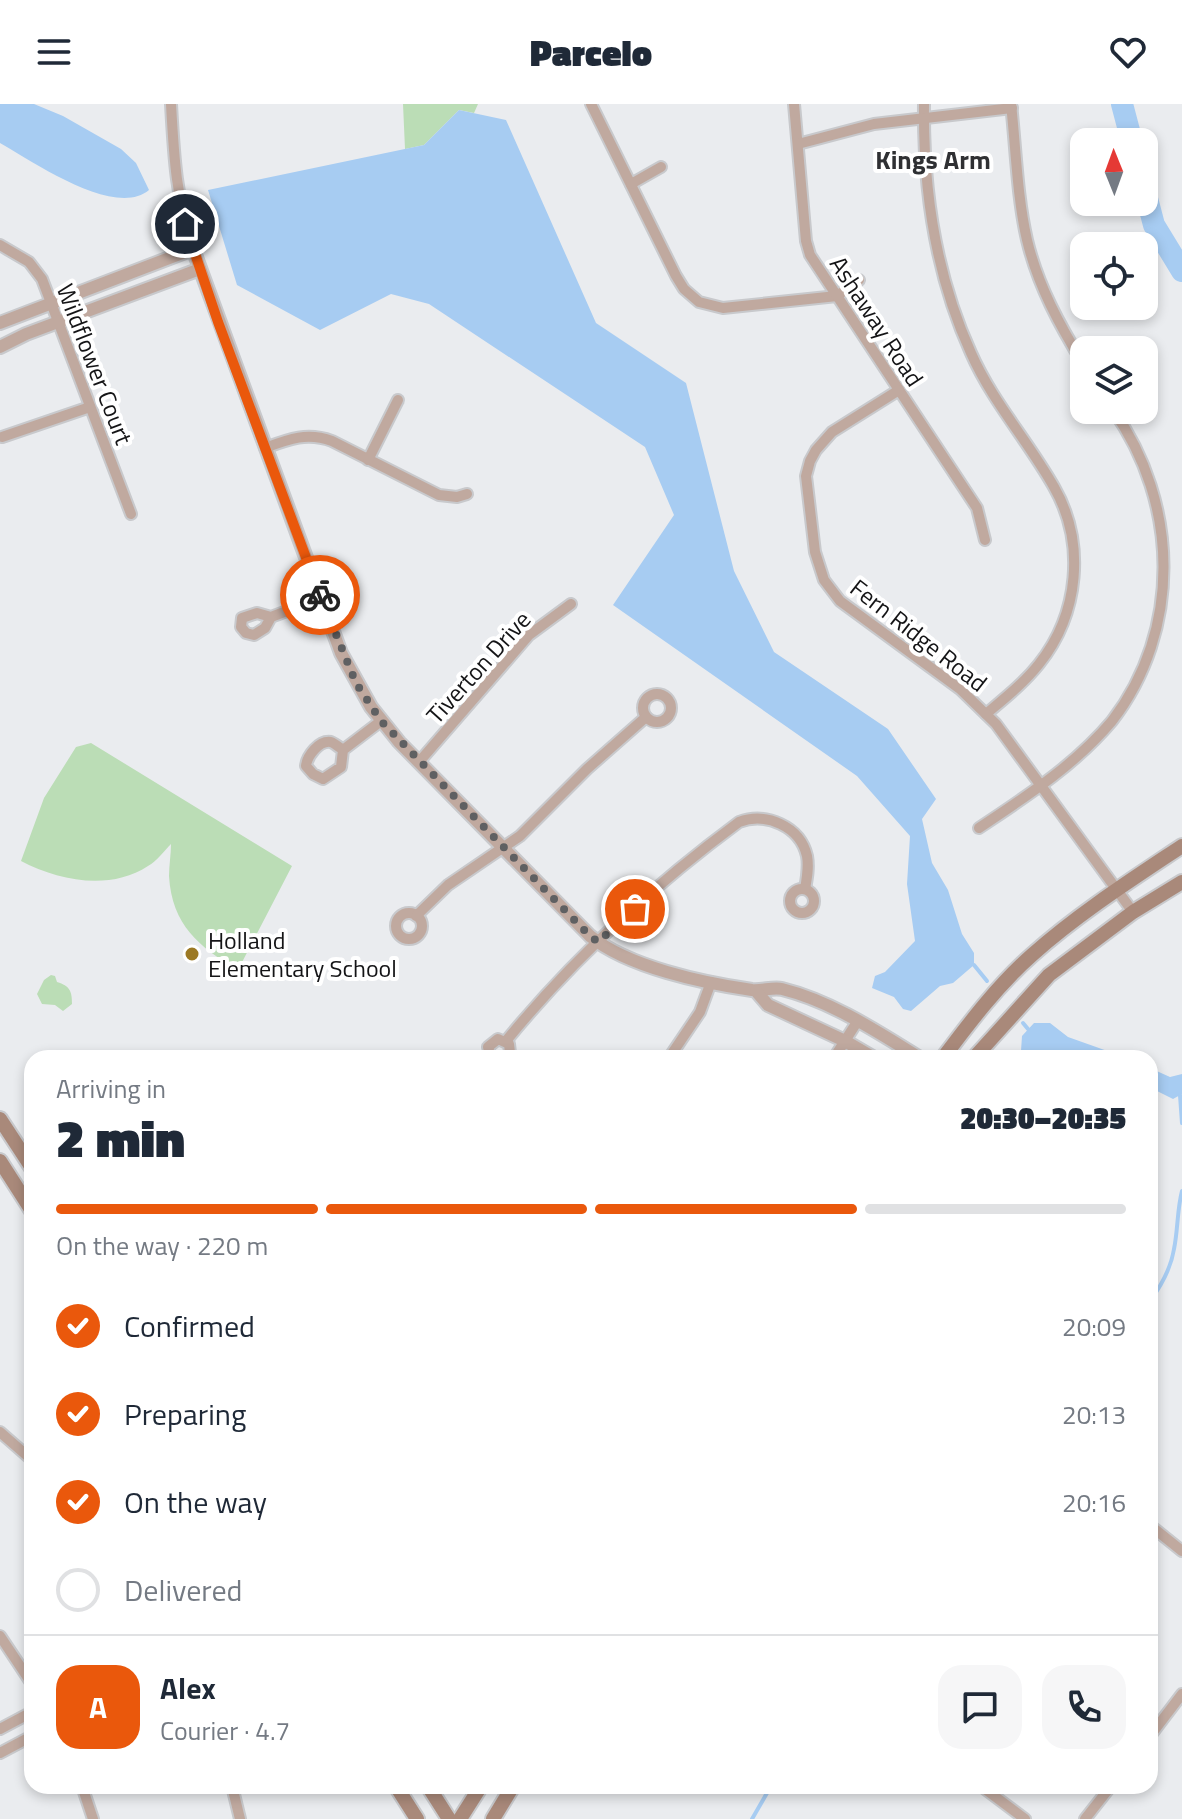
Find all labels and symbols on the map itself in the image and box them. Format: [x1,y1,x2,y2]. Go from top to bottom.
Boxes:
north arrow [1070,128,1158,216]
district label: Kings Arm [875,140,991,179]
pin [151,190,219,258]
street label: Ashaway Road [821,249,933,393]
street label: Wildflower Court [48,278,142,450]
courier [280,555,360,635]
street label: Fern Ridge Road [843,570,995,700]
street label: Tiverton Drive [417,602,539,732]
pin [601,875,669,943]
place label: Holland Elementary School [208,922,397,986]
marker: Holland Elementary School [183,945,201,963]

